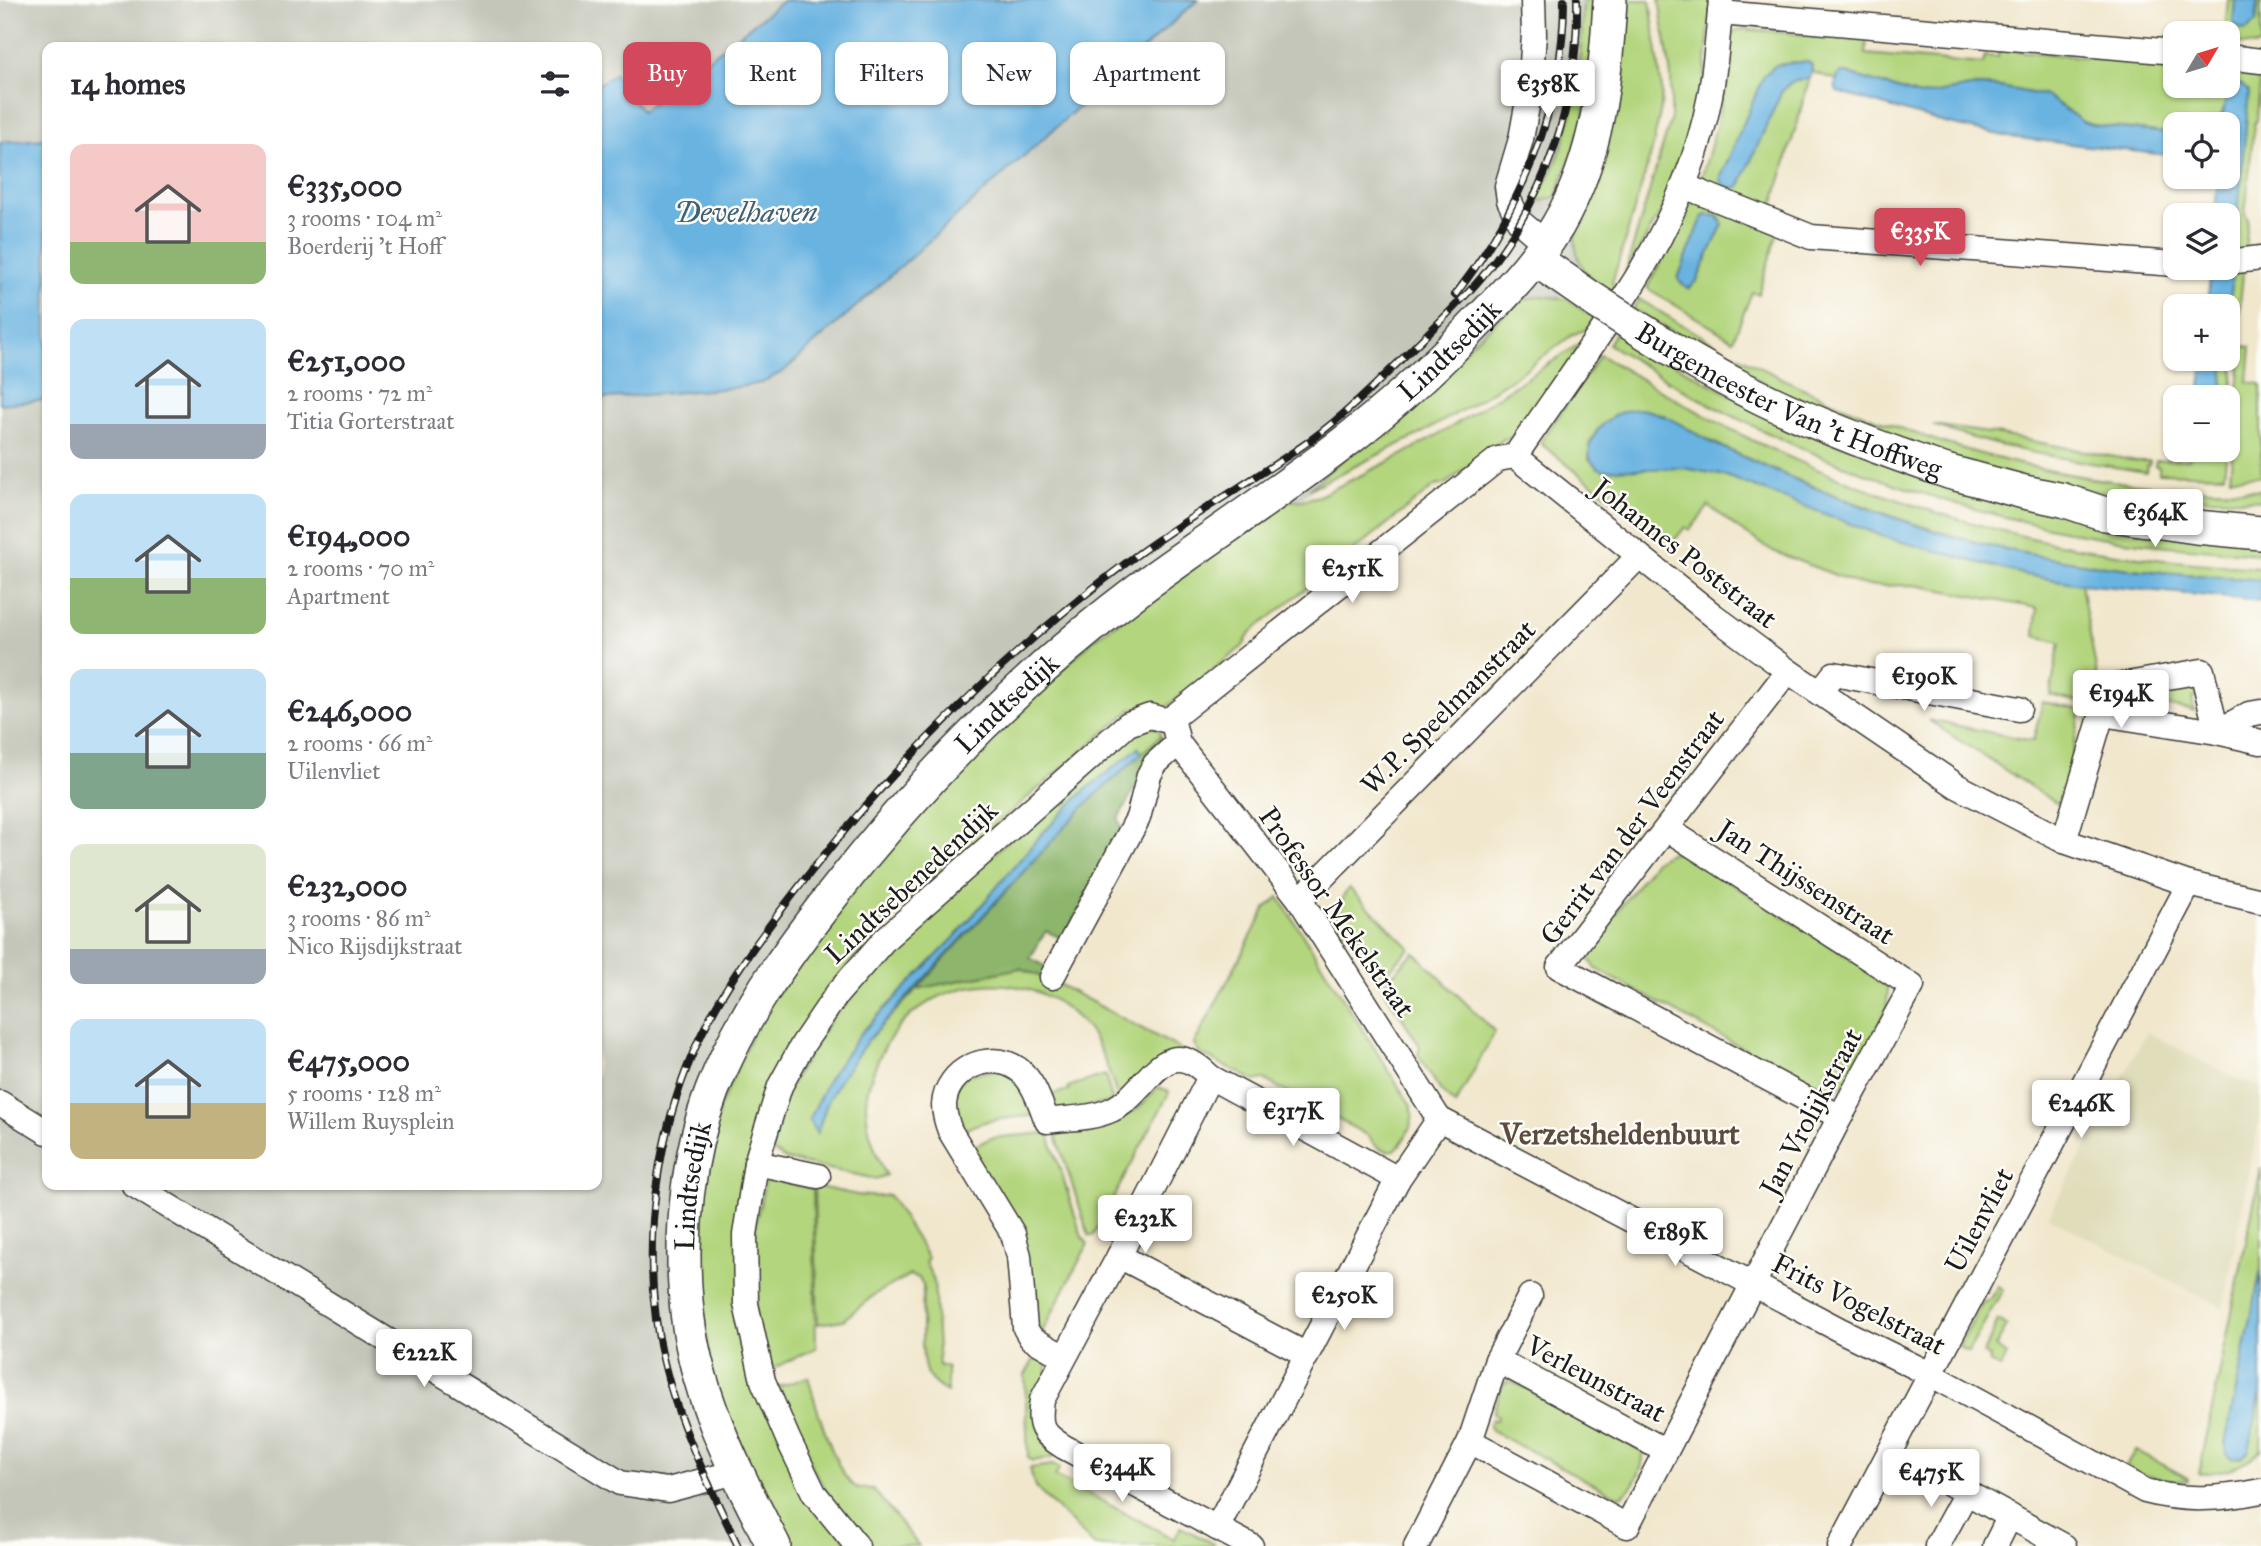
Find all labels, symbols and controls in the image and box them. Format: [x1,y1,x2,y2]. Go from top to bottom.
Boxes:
north arrow [2163,21,2240,98]
map controls [2163,21,2240,462]
chip: Buy [623,42,711,105]
chip: Rent [725,42,821,105]
chip: Filters [835,42,948,105]
chip: New [962,42,1056,105]
chip: Apartment [1070,42,1225,105]
pin: €358K [1499,60,1597,120]
icon: filters [536,65,574,103]
text: 14 homes [70,66,185,102]
text: €358K [1517,69,1579,97]
button: locate [2163,112,2240,189]
text: €335,000 [287,168,403,204]
icon: home [126,172,210,256]
water label: Develhaven [675,194,818,230]
button: layers [2163,203,2240,280]
text: 3 rooms · 104 m² [287,204,442,232]
pin: €335K [1871,208,1969,268]
text: €335K [1890,217,1950,245]
text: Boerderij 't Hoff [287,232,443,260]
street label: Lindtsedijk [1390,292,1508,408]
button: + [2163,294,2240,371]
street label: Burgemeester Van 't Hoffweg [1629,314,1948,486]
text: €251,000 [287,343,406,379]
icon: home [126,347,210,431]
text: 2 rooms · 72 m² [287,379,432,407]
button: − [2163,385,2240,462]
text: Titia Gorterstraat [287,407,454,435]
street label: Johannes Poststraat [1583,468,1784,636]
pin: €364K [2106,490,2204,549]
text: €364K [2123,498,2187,526]
text: €194,000 [287,518,410,554]
icon: home [126,522,210,606]
pin: €251K [1303,546,1401,605]
text: 2 rooms · 70 m² [287,554,435,582]
text: €251K [1321,554,1383,582]
text: Apartment [287,582,390,610]
street label: W.P. Speelmanstraat [1353,612,1543,802]
street label: Lindtsedijk [947,645,1066,760]
pin: €190K [1875,654,1973,713]
text: €190K [1892,662,1956,690]
pin: €194K [2072,670,2170,730]
text: €194K [2089,679,2153,707]
text: €246,000 [287,693,412,729]
icon: home [126,697,210,781]
street label: Gerrit van der Veenstraat [1532,702,1732,952]
text: 2 rooms · 66 m² [287,729,432,757]
text: Uilenvliet [287,757,381,785]
street label: Lindtsebenedendijk [817,793,1005,971]
street label: Professor Mekelstraat [1251,800,1423,1024]
street label: Jan Thijssenstraat [1708,810,1901,952]
text: €232,000 [287,868,408,904]
icon: home [126,872,210,956]
text: 3 rooms · 86 m² [287,904,431,932]
text: Nico Rijsdijkstraat [287,932,462,960]
street label: Jan Vrolijkstraat [1751,1022,1870,1204]
text: €475,000 [287,1043,410,1079]
icon: home [126,1047,210,1131]
text: 5 rooms · 128 m² [287,1079,441,1107]
pin: €246K [2032,1080,2130,1140]
pin: €317K [1244,1088,1342,1148]
text: €246K [2048,1089,2114,1117]
text: €317K [1263,1097,1323,1125]
text: Willem Ruysplein [287,1107,455,1135]
district label: Verzetsheldenbuurt [1499,1116,1740,1152]
street label: Lindtsedijk [666,1117,719,1251]
street label: Uilenvliet [1937,1161,2021,1278]
pin: €232K [1096,1196,1194,1255]
text: €232K [1114,1204,1176,1232]
pin: €189K [1626,1208,1724,1268]
text: €189K [1643,1217,1707,1245]
street label: Frits Vogelstraat [1766,1245,1952,1363]
pin: €250K [1295,1272,1393,1332]
text: €250K [1311,1281,1377,1309]
street label: Verleunstraat [1519,1327,1672,1430]
pin: €222K [375,1330,473,1389]
text: €222K [392,1338,456,1366]
pin: €344K [1073,1444,1171,1504]
pin: €475K [1882,1450,1980,1509]
text: €344K [1089,1453,1155,1481]
text: €475K [1898,1458,1964,1486]

